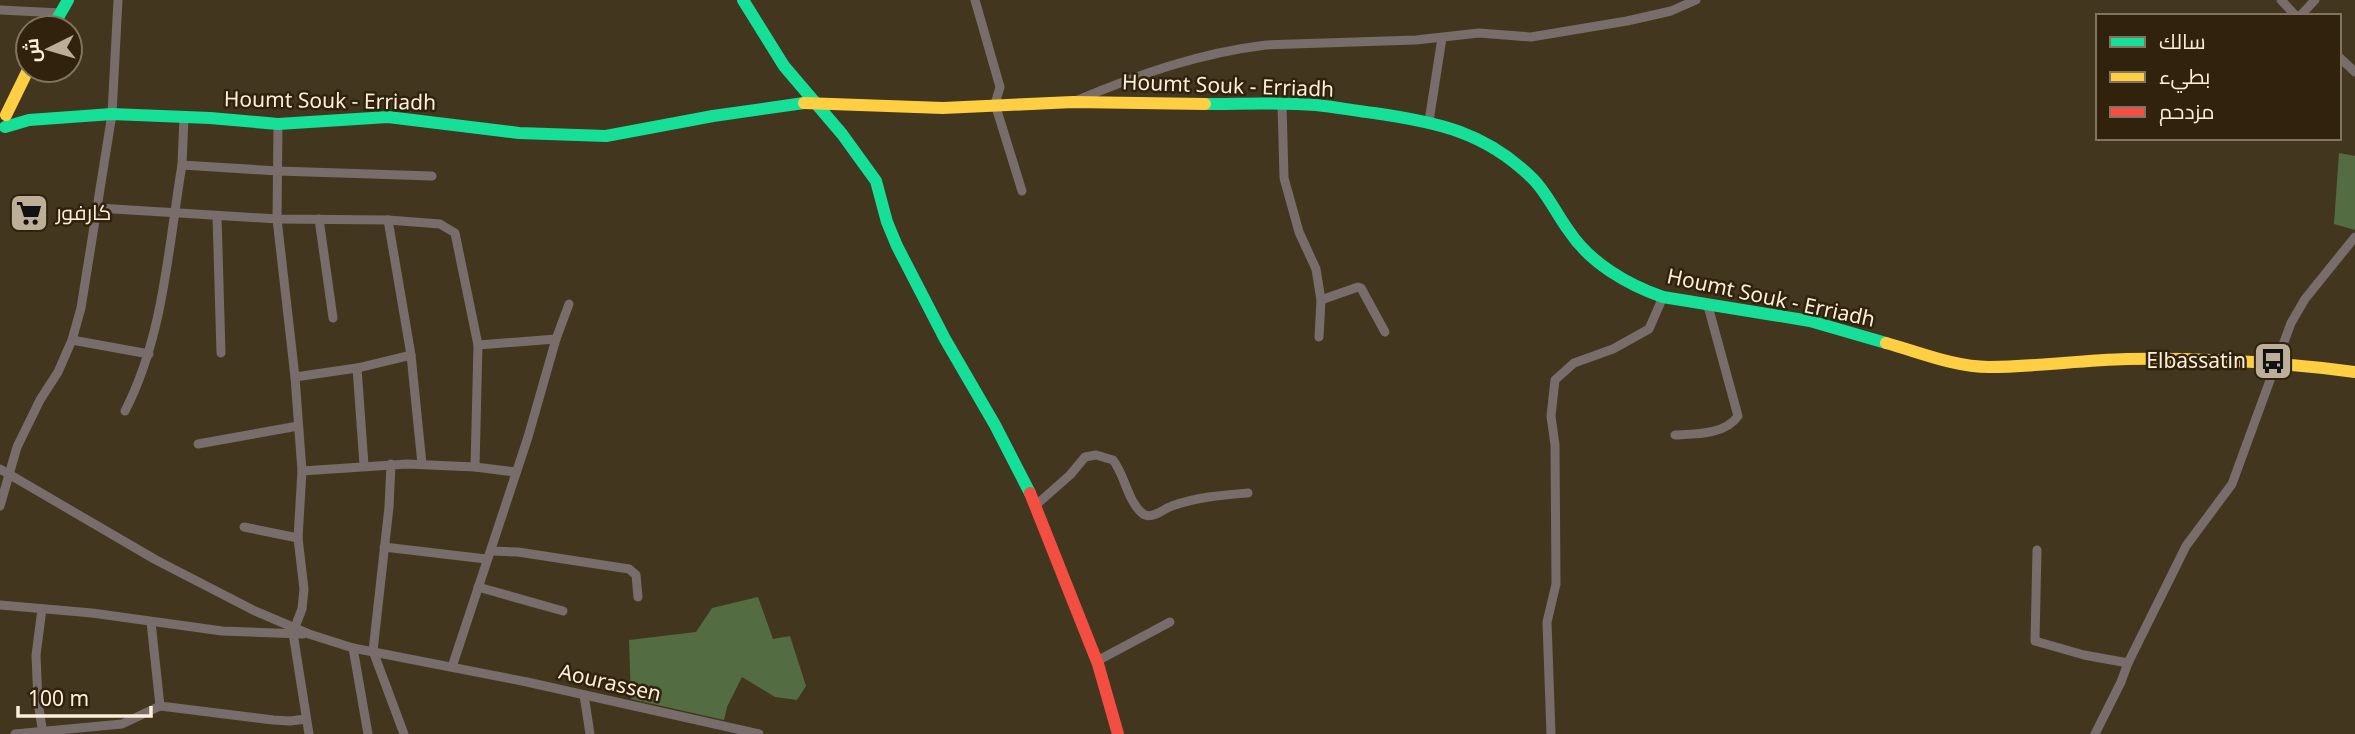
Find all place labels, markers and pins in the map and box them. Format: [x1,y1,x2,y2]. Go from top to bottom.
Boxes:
supermarket icon: كارفور [8,192,50,234]
place label: كارفور [55,198,111,226]
bus stop icon: Elbassatin [2252,340,2294,382]
place label: Elbassatin [2146,346,2246,374]

